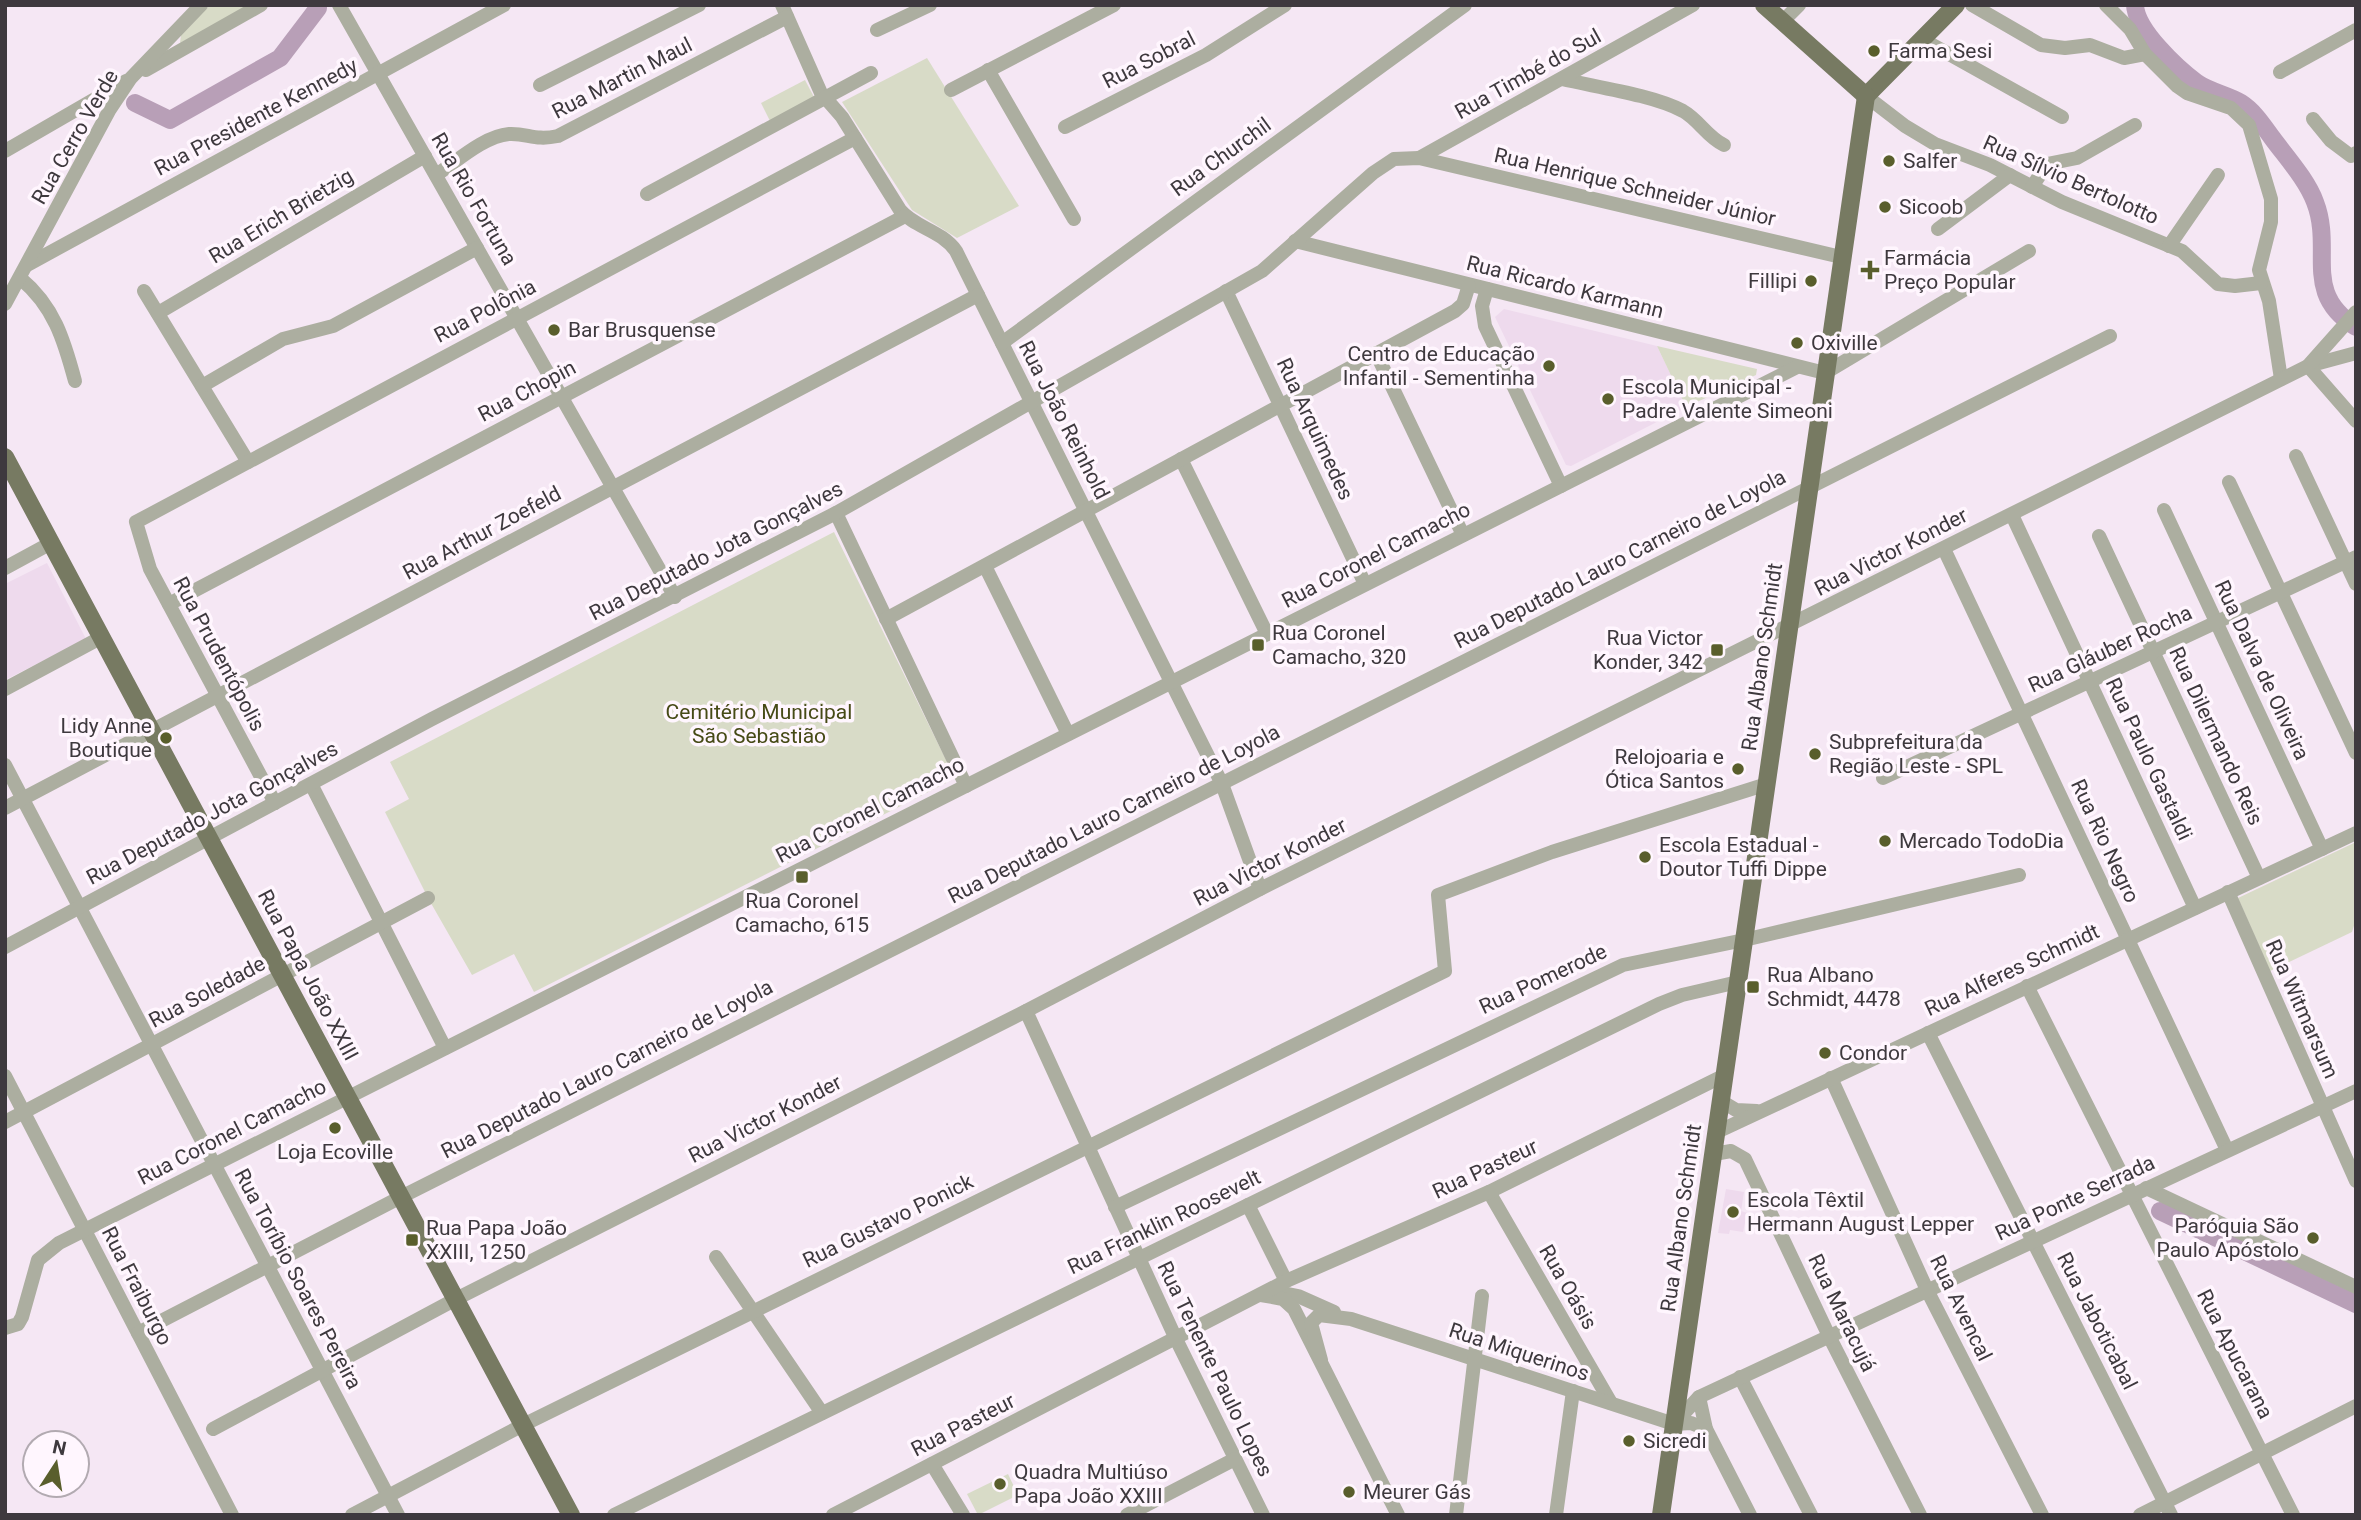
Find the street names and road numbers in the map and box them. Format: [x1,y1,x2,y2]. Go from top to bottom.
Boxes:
street label: Rua Timbé do Sul [1451,24,1605,124]
street label: Rua Sobral [1099,26,1199,94]
street label: Rua Martin Maul [548,32,696,124]
street label: Rua Presidente Kennedy [150,53,362,181]
street label: Rua Cerro Verde [27,66,123,208]
street label: Rua Churchil [1166,113,1276,201]
street label: Rua Rio Fortuna [426,129,522,269]
street label: Rua Sílvio Bertolotto [1980,131,2162,230]
street label: Rua Henrique Schneider Júnior [1492,143,1778,231]
street label: Rua Erich Brietzig [205,164,357,268]
street label: Rua Ricardo Karmann [1464,251,1666,323]
street label: Rua Polônia [430,274,540,348]
street label: Rua João Reinhold [1014,337,1114,503]
street label: Rua Arquimedes [1272,354,1358,504]
street label: Rua Chopin [474,355,580,427]
street label: Rua Deputado Lauro Carneiro de Loyola [1450,465,1790,653]
street label: Rua Deputado Jota Gonçalves [585,476,847,626]
street label: Rua Arthur Zoefeld [399,481,565,585]
street label: Rua Coronel Camacho [1278,497,1474,613]
street label: Rua Victor Konder [1811,503,1971,601]
street label: Rua Albano Schmidt [1737,562,1787,752]
street label: Rua Prudentópolis [168,573,270,735]
street label: Rua Dalva de Oliveira [2210,576,2314,764]
street label: Rua Gláuber Rocha [2024,601,2196,697]
street label: Rua Dilermando Reis [2164,643,2268,829]
street label: Rua Paulo Gastaldi [2101,674,2197,844]
street label: Rua Deputado Lauro Carneiro de Loyola [944,720,1284,908]
street label: Rua Deputado Jota Gonçalves [82,736,342,890]
street label: Rua Coronel Camacho [772,752,968,868]
street label: Rua Rio Negro [2066,776,2144,906]
street label: Rua Victor Konder [1190,813,1350,911]
street label: Rua Papa João XXIII [253,886,363,1064]
street label: Rua Alferes Schmidt [1921,919,2103,1021]
street label: Rua Witmarsum [2261,936,2343,1082]
street label: Rua Pomerode [1476,939,1610,1019]
street label: Rua Soledade [145,951,269,1033]
street label: Rua Deputado Lauro Carneiro de Loyola [437,975,777,1163]
street label: Rua Victor Konder [685,1070,845,1168]
street label: Rua Coronel Camacho [134,1074,330,1190]
street label: Rua Albano Schmidt [1656,1123,1706,1313]
street label: Rua Pasteur [1429,1134,1541,1204]
street label: Rua Ponte Serrada [1991,1151,2159,1245]
street label: Rua Toríbio Soares Pereira [230,1165,366,1393]
street label: Rua Franklin Roosevelt [1064,1165,1265,1279]
street label: Rua Gustavo Ponick [799,1169,977,1273]
street label: Rua Fraiburgo [97,1223,177,1349]
street label: Rua Oásis [1534,1240,1602,1334]
street label: Rua Jaboticabal [2052,1248,2142,1394]
street label: Rua Maracujá [1803,1250,1881,1376]
street label: Rua Avencal [1925,1251,1997,1365]
street label: Rua Tenente Paulo Lopes [1152,1257,1278,1481]
street label: Rua Apucarana [2192,1285,2278,1423]
street label: Rua Miquerinos [1446,1318,1592,1386]
street label: Rua Pasteur [907,1389,1019,1461]

